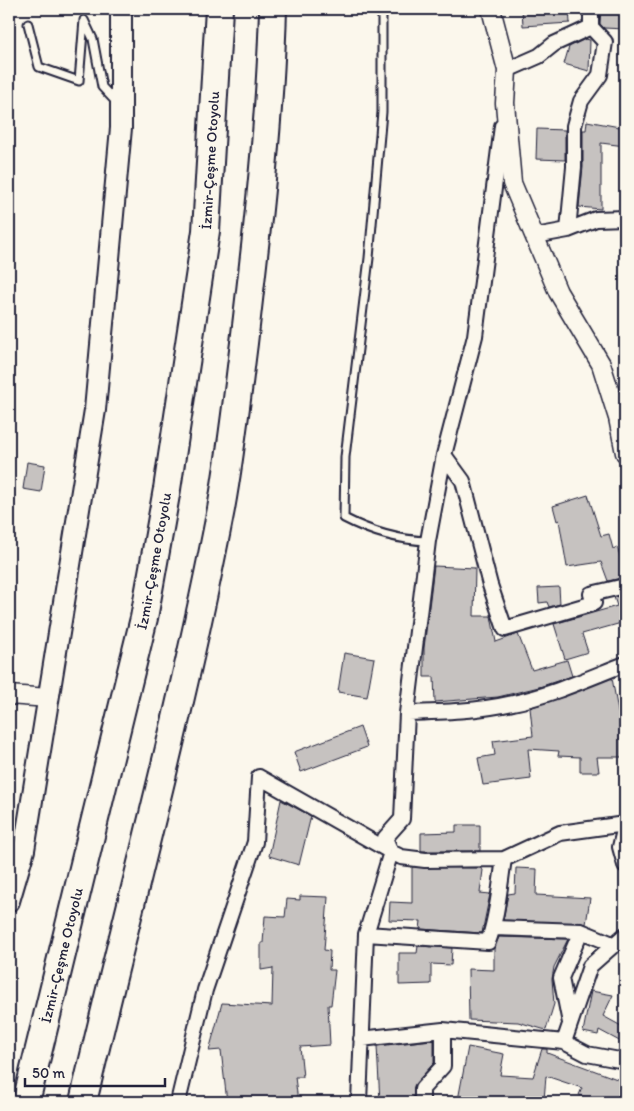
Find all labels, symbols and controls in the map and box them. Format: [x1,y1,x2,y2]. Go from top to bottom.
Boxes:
street label: İzmir-Çeşme Otoyolu [197,90,223,230]
street label: İzmir-Çeşme Otoyolu [133,491,175,631]
street label: İzmir-Çeşme Otoyolu [37,885,87,1025]
scale bar [25,1056,165,1088]
text: 50 m [32,1064,65,1082]

